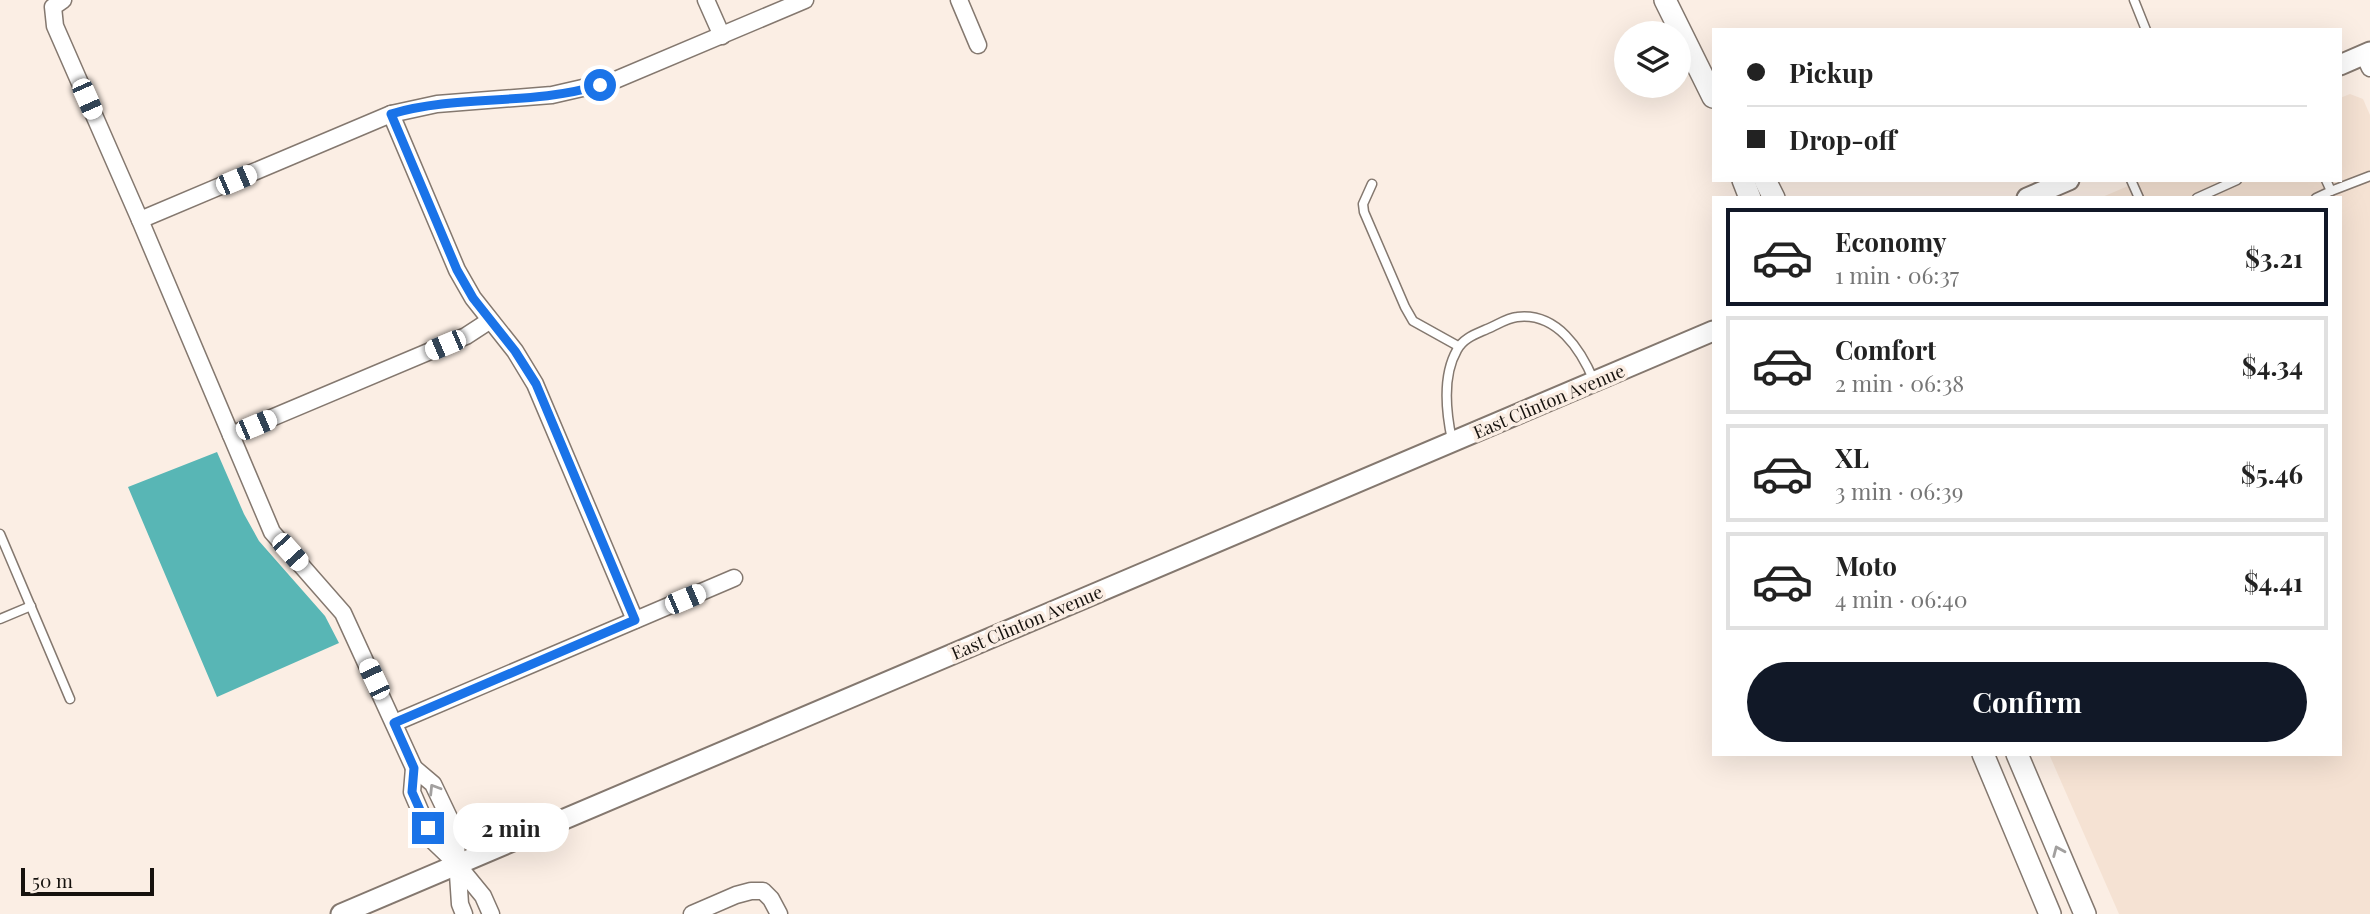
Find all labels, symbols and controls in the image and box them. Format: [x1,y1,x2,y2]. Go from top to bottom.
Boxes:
map controls [1614,21,1691,98]
button: layers [1614,21,1691,98]
text: Pickup [1789,55,1873,90]
route start [584,69,616,101]
car [69,76,106,122]
text: Drop-off [1789,122,1896,157]
car [213,162,260,198]
text: Economy [1835,224,1946,259]
icon: car [1751,226,1814,289]
text: $3.21 [2245,240,2303,275]
text: 1 min · 06:37 [1835,259,1959,290]
car [422,327,469,363]
text: Comfort [1835,332,1936,367]
icon: car [1751,334,1814,397]
text: $4.34 [2242,348,2303,383]
street label: East Clinton Avenue [1469,358,1628,444]
text: 2 min · 06:38 [1835,367,1964,398]
car [233,407,280,443]
text: XL [1835,440,1869,475]
icon: car [1751,442,1814,505]
text: $5.46 [2241,456,2303,491]
text: 3 min · 06:39 [1835,475,1963,506]
car [269,529,312,575]
text: Moto [1835,548,1897,583]
icon: car [1751,550,1814,613]
text: $4.41 [2244,564,2303,599]
street label: East Clinton Avenue [947,579,1106,665]
car [662,581,709,617]
text: 4 min · 06:40 [1835,583,1967,614]
car [356,656,393,702]
button: Confirm [1747,662,2307,742]
one-way arrow [430,784,443,797]
callout: 2 min [452,804,568,852]
route end [412,812,444,844]
text: 2 min [481,812,541,843]
one-way arrow [2053,846,2067,858]
scale bar [21,865,154,897]
text: 50 m [32,867,73,893]

